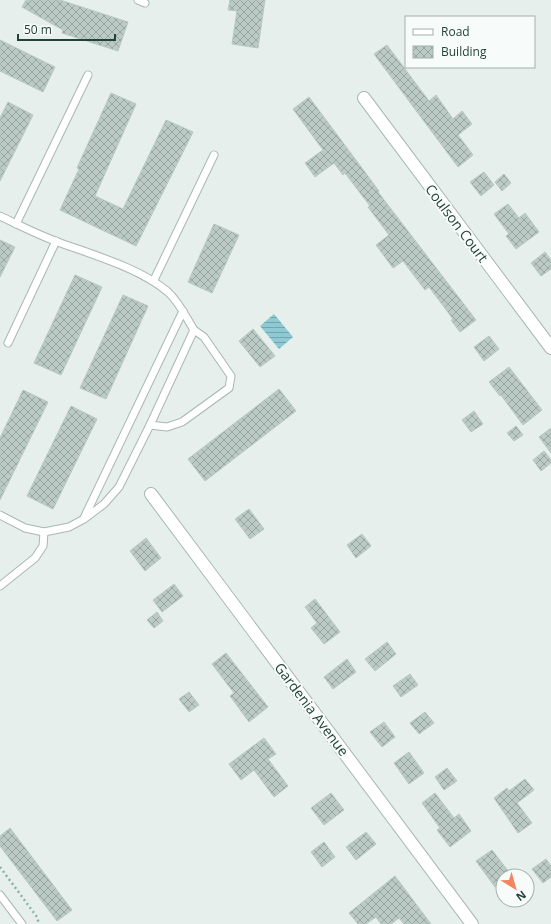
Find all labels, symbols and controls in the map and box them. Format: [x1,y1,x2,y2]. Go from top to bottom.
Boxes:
scale bar [18,16,115,42]
legend [405,16,535,68]
text: 50 m [24,21,52,38]
text: Road [441,23,470,40]
text: Building [441,43,487,60]
street label: Coulson Court [421,180,493,266]
street label: Gardenia Avenue [271,658,353,760]
north arrow [495,868,535,908]
text: N [513,888,529,905]

